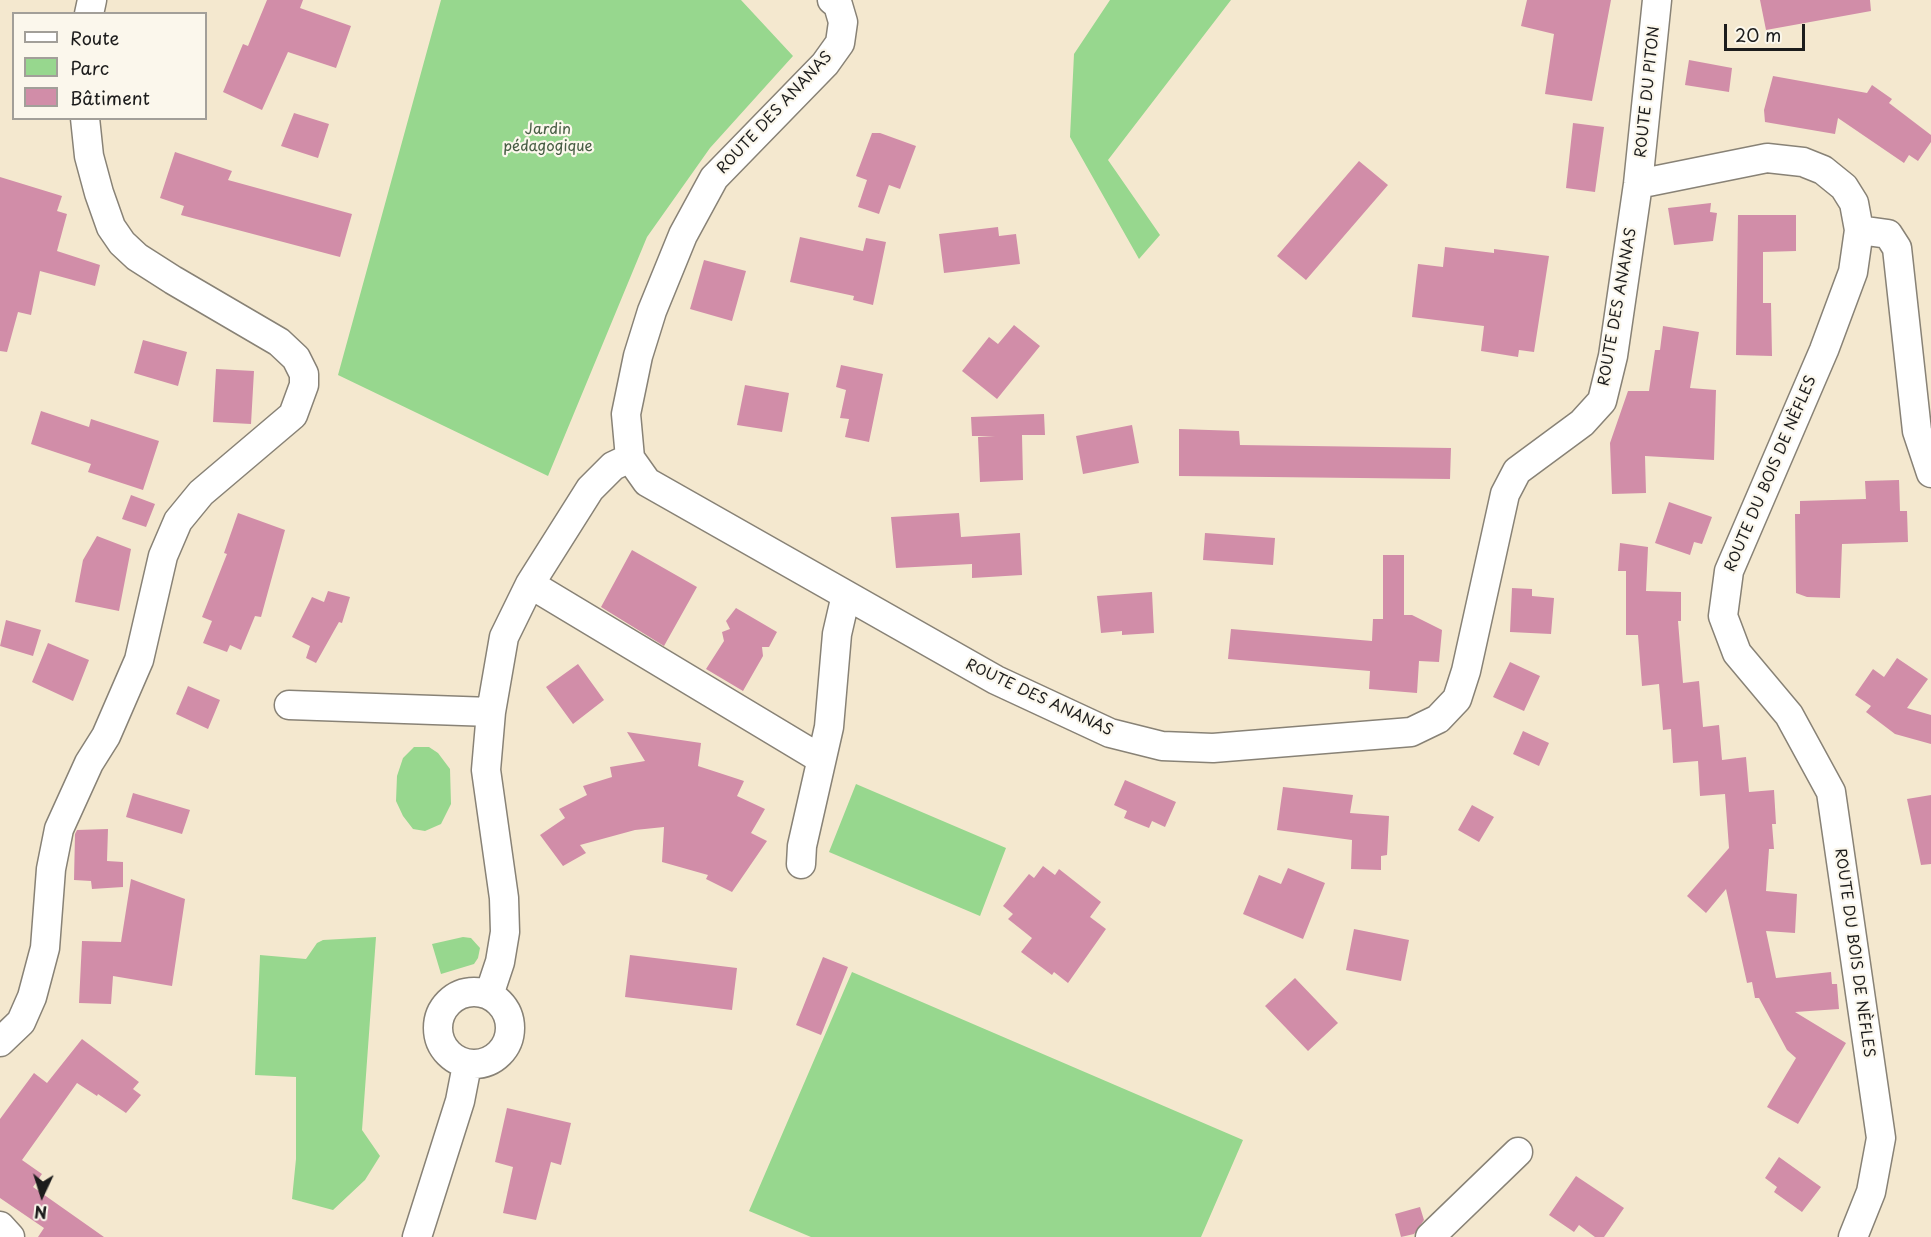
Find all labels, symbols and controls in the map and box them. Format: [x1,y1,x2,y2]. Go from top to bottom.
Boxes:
legend [12,12,207,120]
scale bar [1727,12,1808,50]
text: 20 m [1735,21,1781,48]
text: Route [70,24,119,51]
street label: ROUTE DU PITON [1632,25,1664,159]
street label: ROUTE DES ANANAS [714,48,836,178]
text: Parc [70,54,109,81]
text: Bâtiment [70,84,150,111]
park label: Jardin pédagogique [503,121,593,156]
street label: ROUTE DES ANANAS [1595,226,1641,388]
street label: ROUTE DU BOIS DE NÈFLES [1721,373,1821,575]
street label: ROUTE DES ANANAS [962,656,1116,740]
street label: ROUTE DU BOIS DE NÈFLES [1830,847,1878,1059]
north arrow [12,1165,72,1225]
text: N [34,1201,48,1225]

